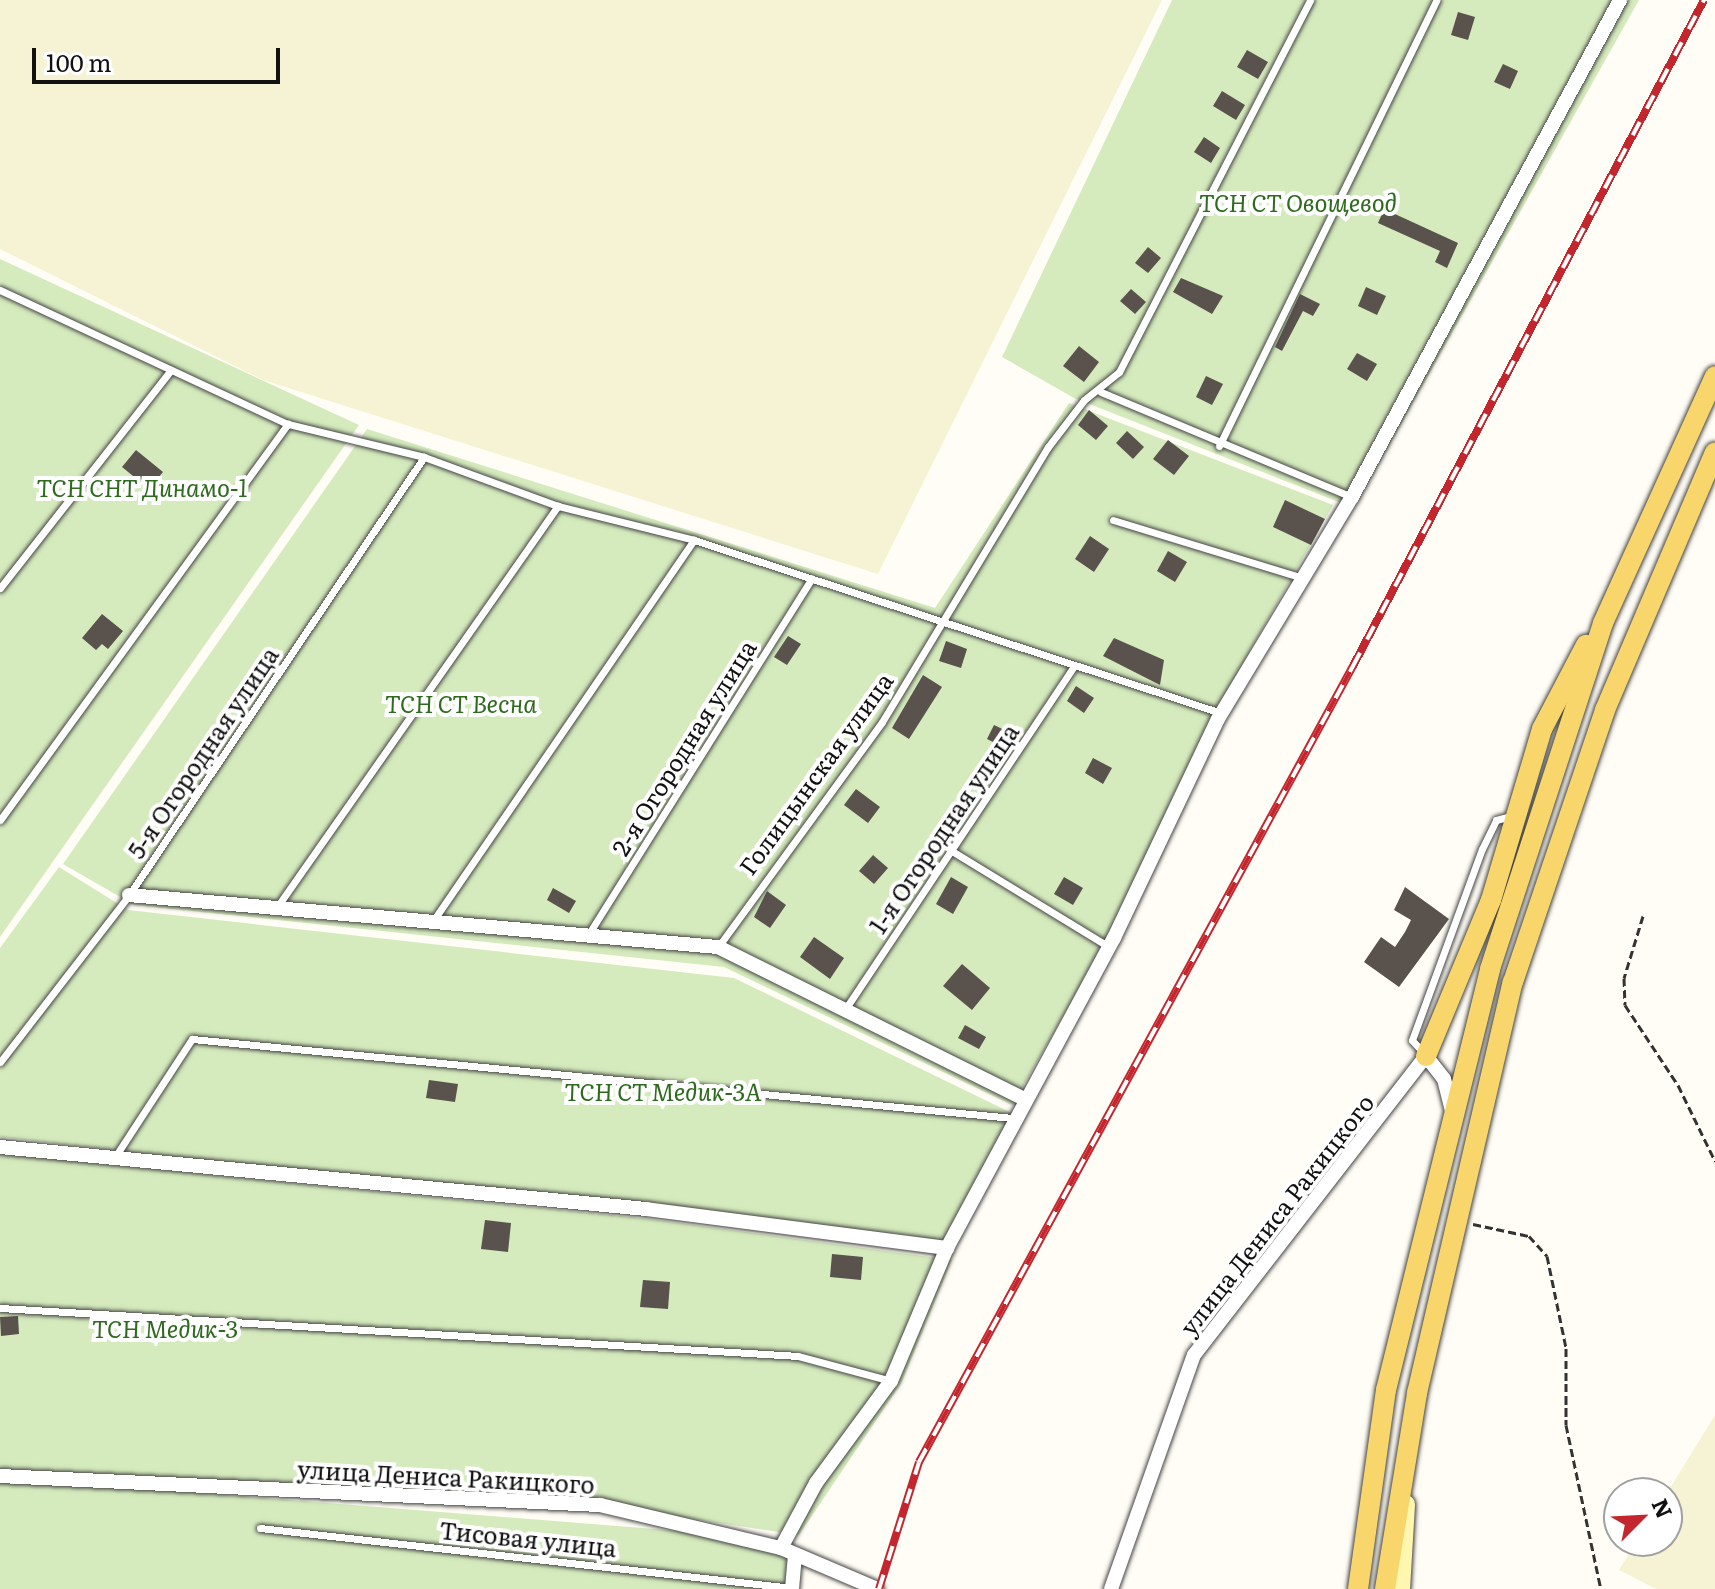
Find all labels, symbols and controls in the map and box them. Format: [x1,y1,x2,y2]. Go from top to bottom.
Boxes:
scale bar [36,32,284,82]
text: 100 m [46,44,112,79]
park label: ТСН СТ Овощевод [1199,188,1397,216]
park label: ТСН СНТ Динамо-1 [37,473,247,501]
street label: 2-я Огородная улица [605,634,761,860]
street label: 5-я Огородная улица [121,641,283,863]
street label: Голицынская улица [732,666,898,880]
park label: ТСН СТ Весна [385,689,537,717]
street label: 1-я Огородная улица [862,718,1024,938]
park label: ТСН СТ Медик-3А [565,1077,761,1105]
street label: улица Дениса Ракицкого [1173,1088,1379,1340]
park label: ТСН Медик-3 [92,1314,238,1342]
street label: улица Дениса Ракицкого [296,1454,596,1498]
north arrow [1603,1477,1683,1557]
text: N [1645,1493,1682,1523]
street label: Тисовая улица [438,1514,618,1562]

